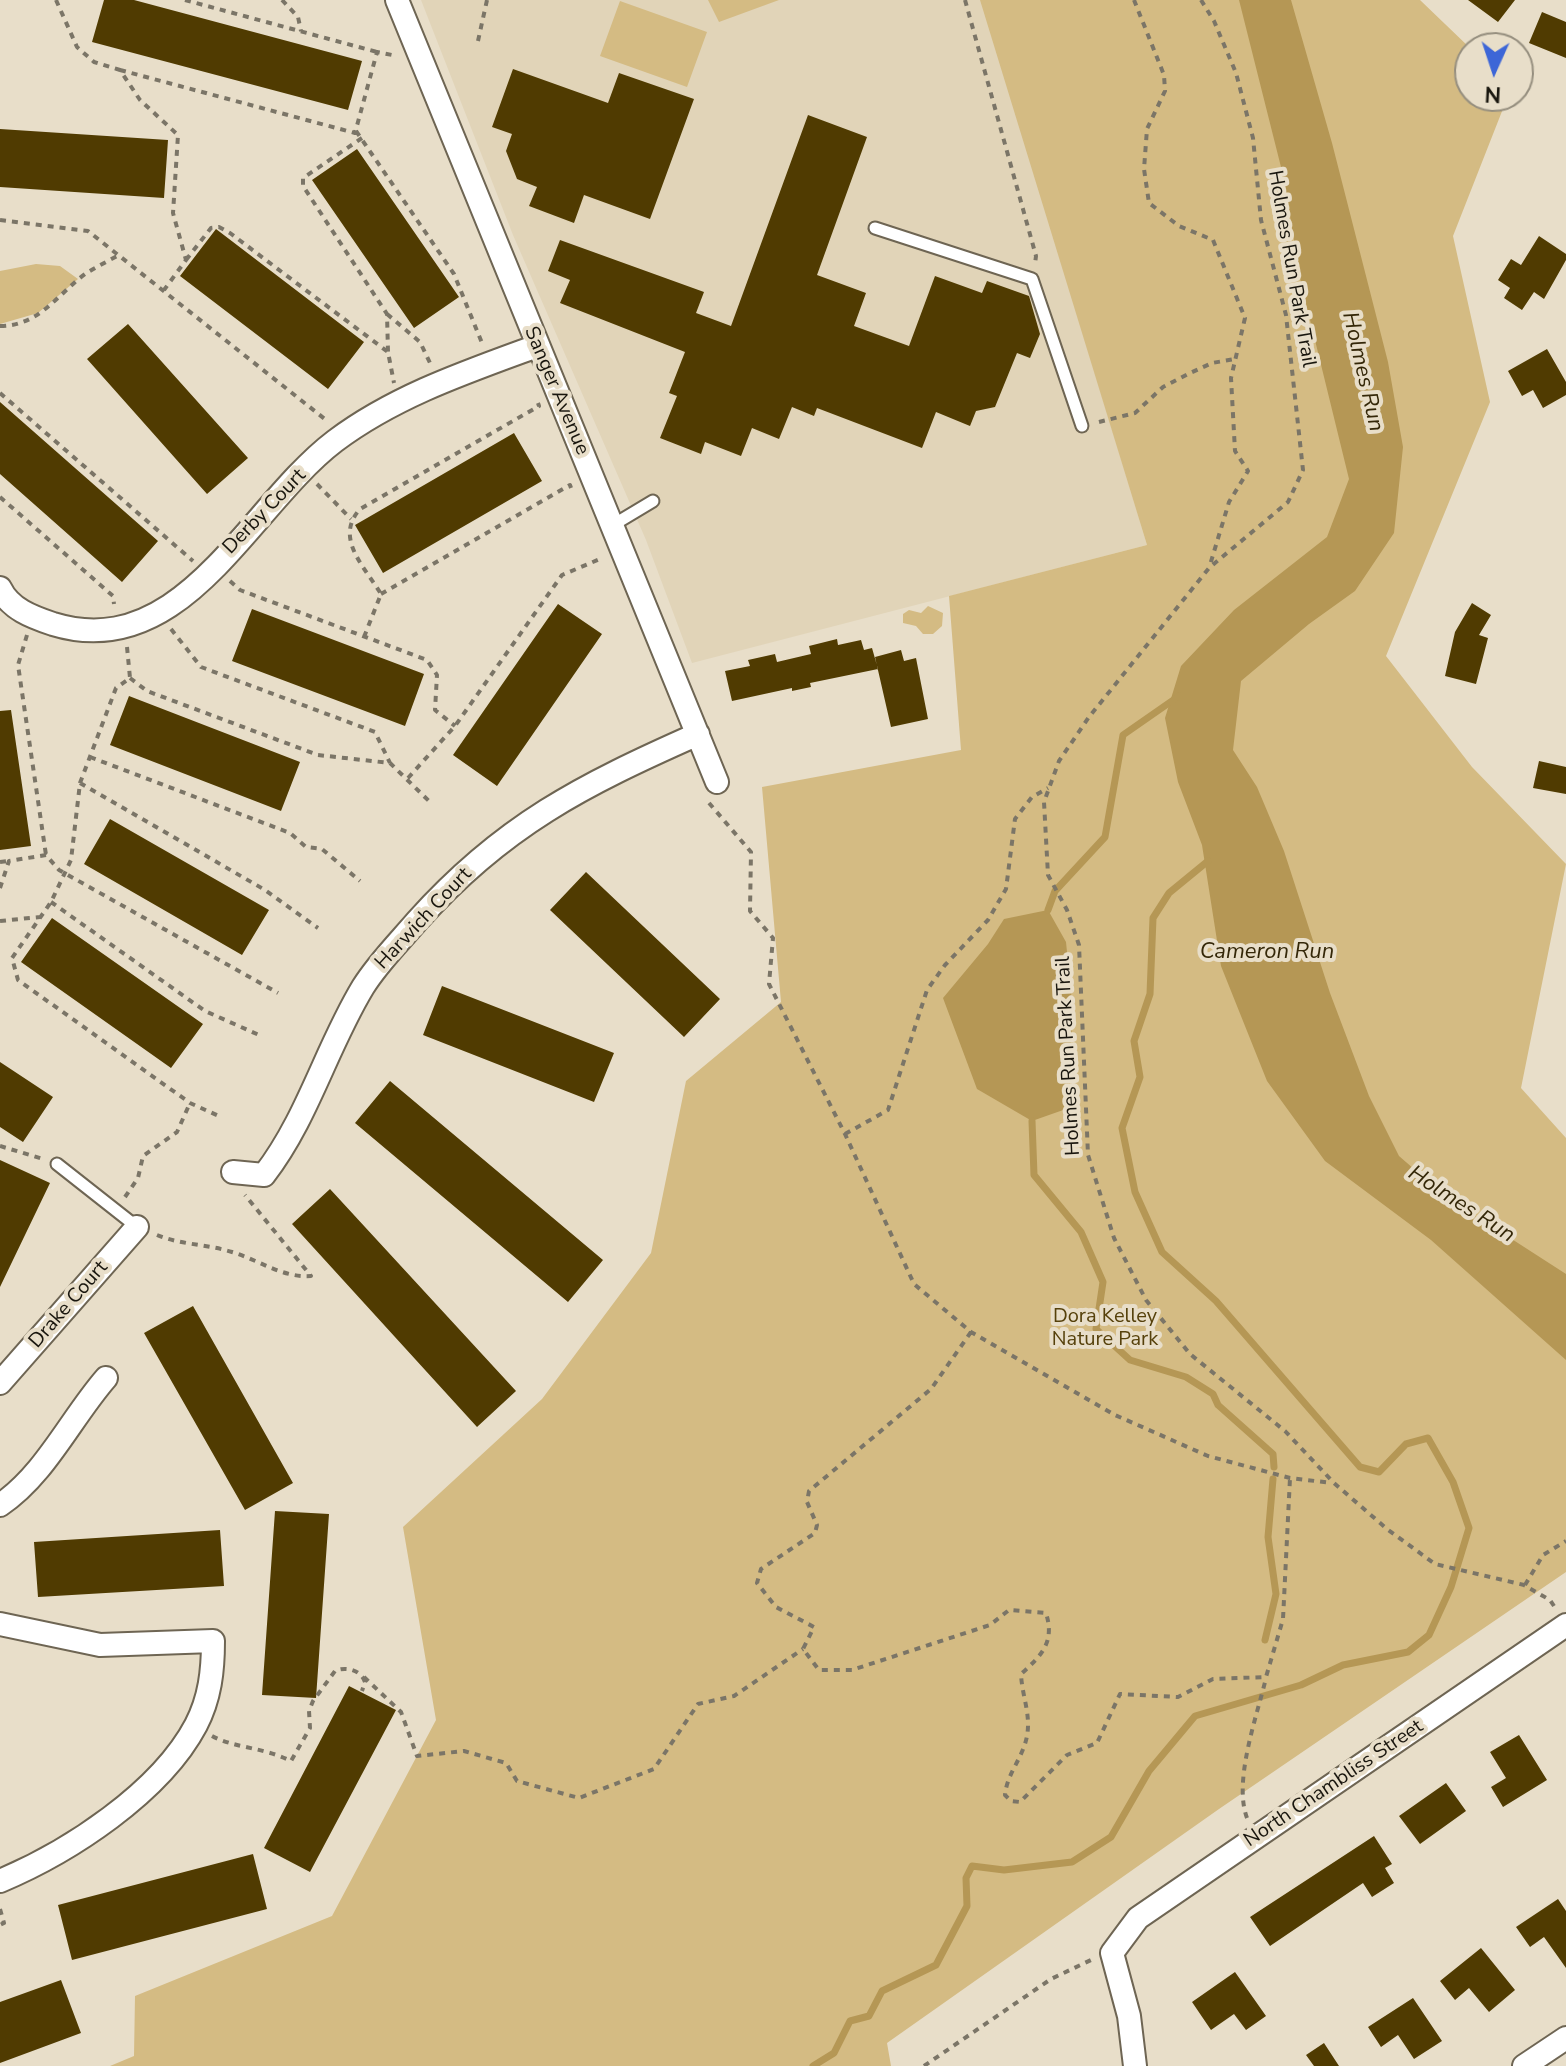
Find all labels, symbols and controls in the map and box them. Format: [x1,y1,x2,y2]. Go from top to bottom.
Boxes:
north arrow [1454,32,1534,112]
text: N [1484,79,1502,109]
street label: Holmes Run Park Trail [1262,169,1320,369]
water label: Holmes Run [1335,310,1389,434]
street label: Sanger Avenue [518,323,594,459]
street label: Derby Court [218,464,312,560]
street label: Harwich Court [371,863,477,975]
water label: Cameron Run [1200,940,1334,966]
street label: Holmes Run Park Trail [1052,956,1086,1156]
water label: Holmes Run [1403,1161,1519,1249]
street label: Drake Court [25,1256,113,1354]
park label: Dora Kelley Nature Park [1052,1305,1158,1352]
street label: North Chambliss Street [1240,1715,1428,1853]

